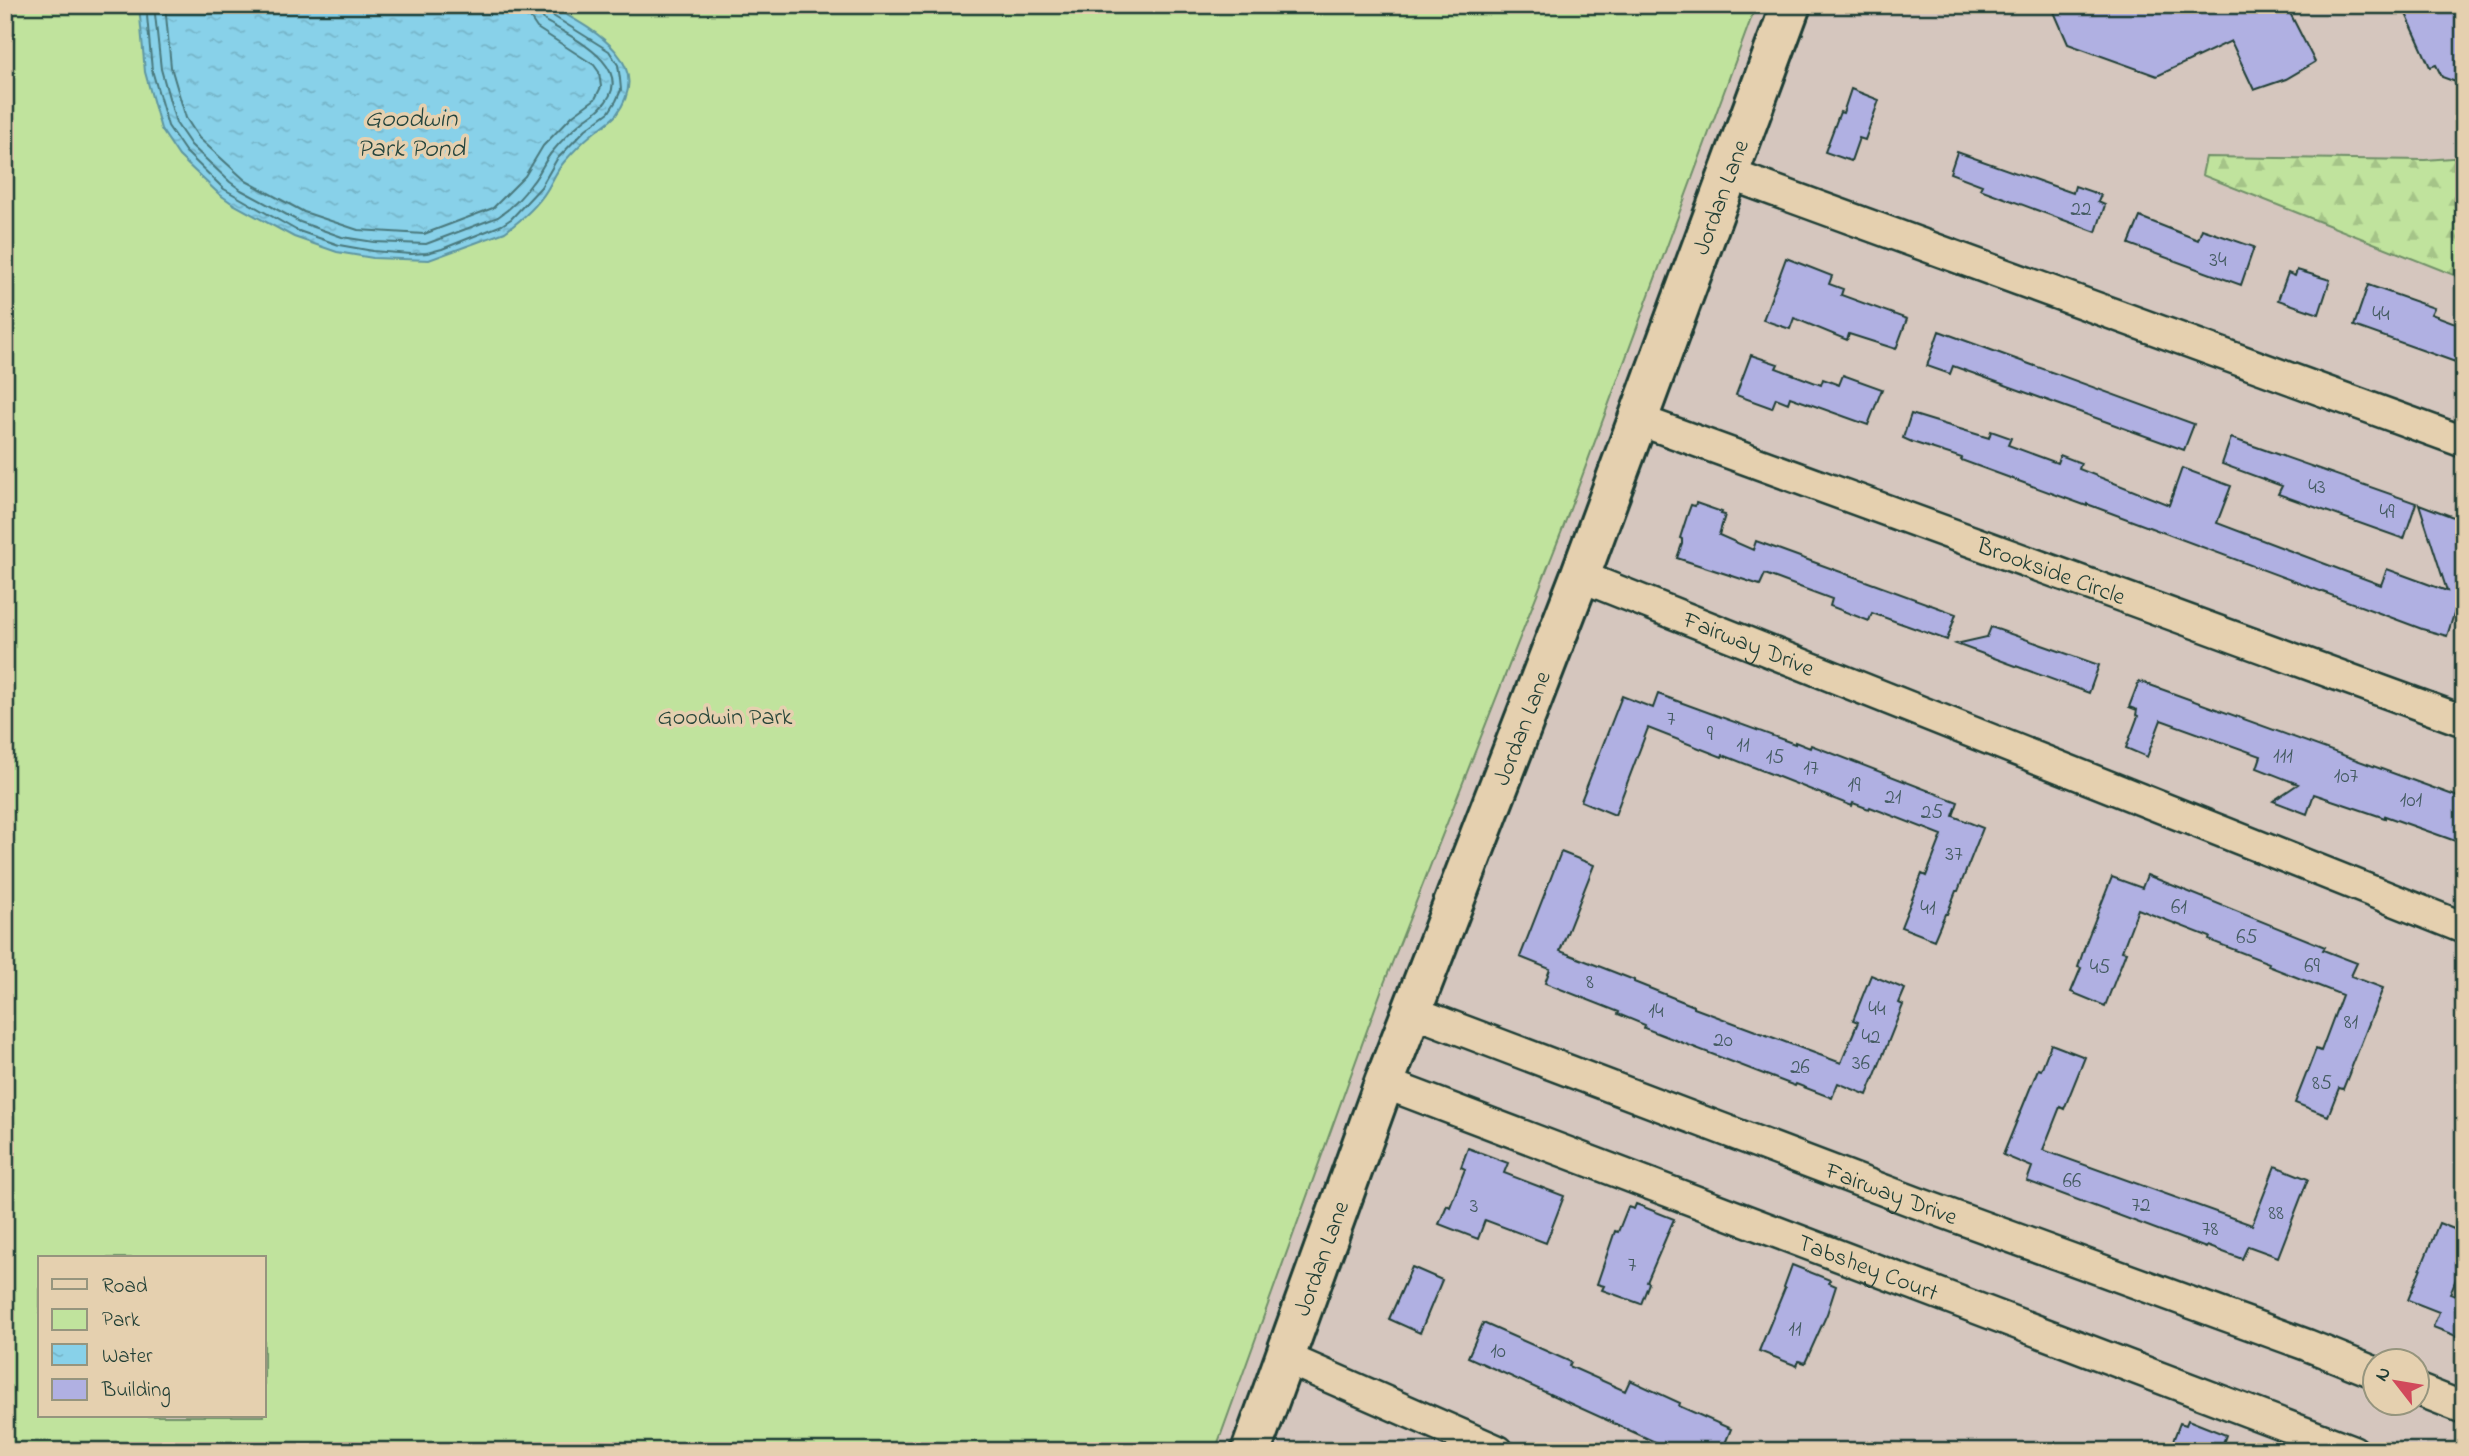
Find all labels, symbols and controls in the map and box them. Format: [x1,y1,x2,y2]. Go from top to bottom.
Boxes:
water label: Goodwin Park Pond [357,101,466,169]
street label: Jordan Lane [1685,135,1760,260]
house number: 22 [2071,195,2091,225]
house number: 34 [2209,246,2227,276]
house number: 44 [2372,300,2390,330]
house number: 43 [2308,473,2326,503]
house number: 49 [2380,498,2395,528]
street label: Brookside Circle [1971,529,2130,616]
street label: Fairway Drive [1676,603,1819,688]
street label: Jordan Lane [1486,666,1562,791]
park label: Goodwin Park [658,701,793,736]
house number: 7 [1667,705,1676,735]
house number: 9 [1707,720,1714,750]
house number: 11 [1736,731,1750,761]
house number: 111 [2273,742,2293,772]
house number: 15 [1766,743,1784,773]
house number: 17 [1803,754,1819,784]
house number: 107 [2334,762,2359,792]
house number: 19 [1848,771,1861,801]
house number: 21 [1884,783,1902,813]
house number: 101 [2400,786,2423,816]
house number: 25 [1921,798,1943,828]
house number: 37 [1945,840,1963,870]
house number: 61 [2171,893,2187,923]
house number: 41 [1920,894,1936,924]
house number: 65 [2236,923,2258,953]
house number: 69 [2304,952,2320,982]
house number: 45 [2090,953,2110,983]
house number: 8 [1586,968,1594,998]
house number: 44 [1868,995,1886,1025]
house number: 14 [1648,997,1664,1027]
house number: 81 [2344,1008,2359,1038]
house number: 42 [1861,1023,1881,1053]
house number: 20 [1713,1026,1733,1056]
house number: 36 [1852,1049,1870,1079]
house number: 26 [1790,1053,1810,1083]
house number: 85 [2312,1069,2332,1099]
street label: Fairway Drive [1819,1154,1962,1236]
house number: 66 [2063,1167,2081,1197]
house number: 72 [2131,1191,2151,1221]
house number: 3 [1470,1192,1478,1222]
street label: Jordan Lane [1286,1196,1360,1322]
house number: 88 [2268,1199,2284,1229]
house number: 78 [2202,1215,2218,1245]
street label: Tabshey Court [1792,1227,1943,1312]
house number: 7 [1628,1251,1637,1281]
legend [38,1256,266,1418]
text: Road [102,1272,148,1302]
text: Park [102,1306,141,1336]
house number: 11 [1788,1315,1802,1345]
house number: 10 [1490,1337,1506,1367]
text: Water [102,1342,153,1372]
north arrow [2360,1348,2430,1418]
text: N [2369,1362,2399,1387]
text: Building [101,1376,171,1408]

